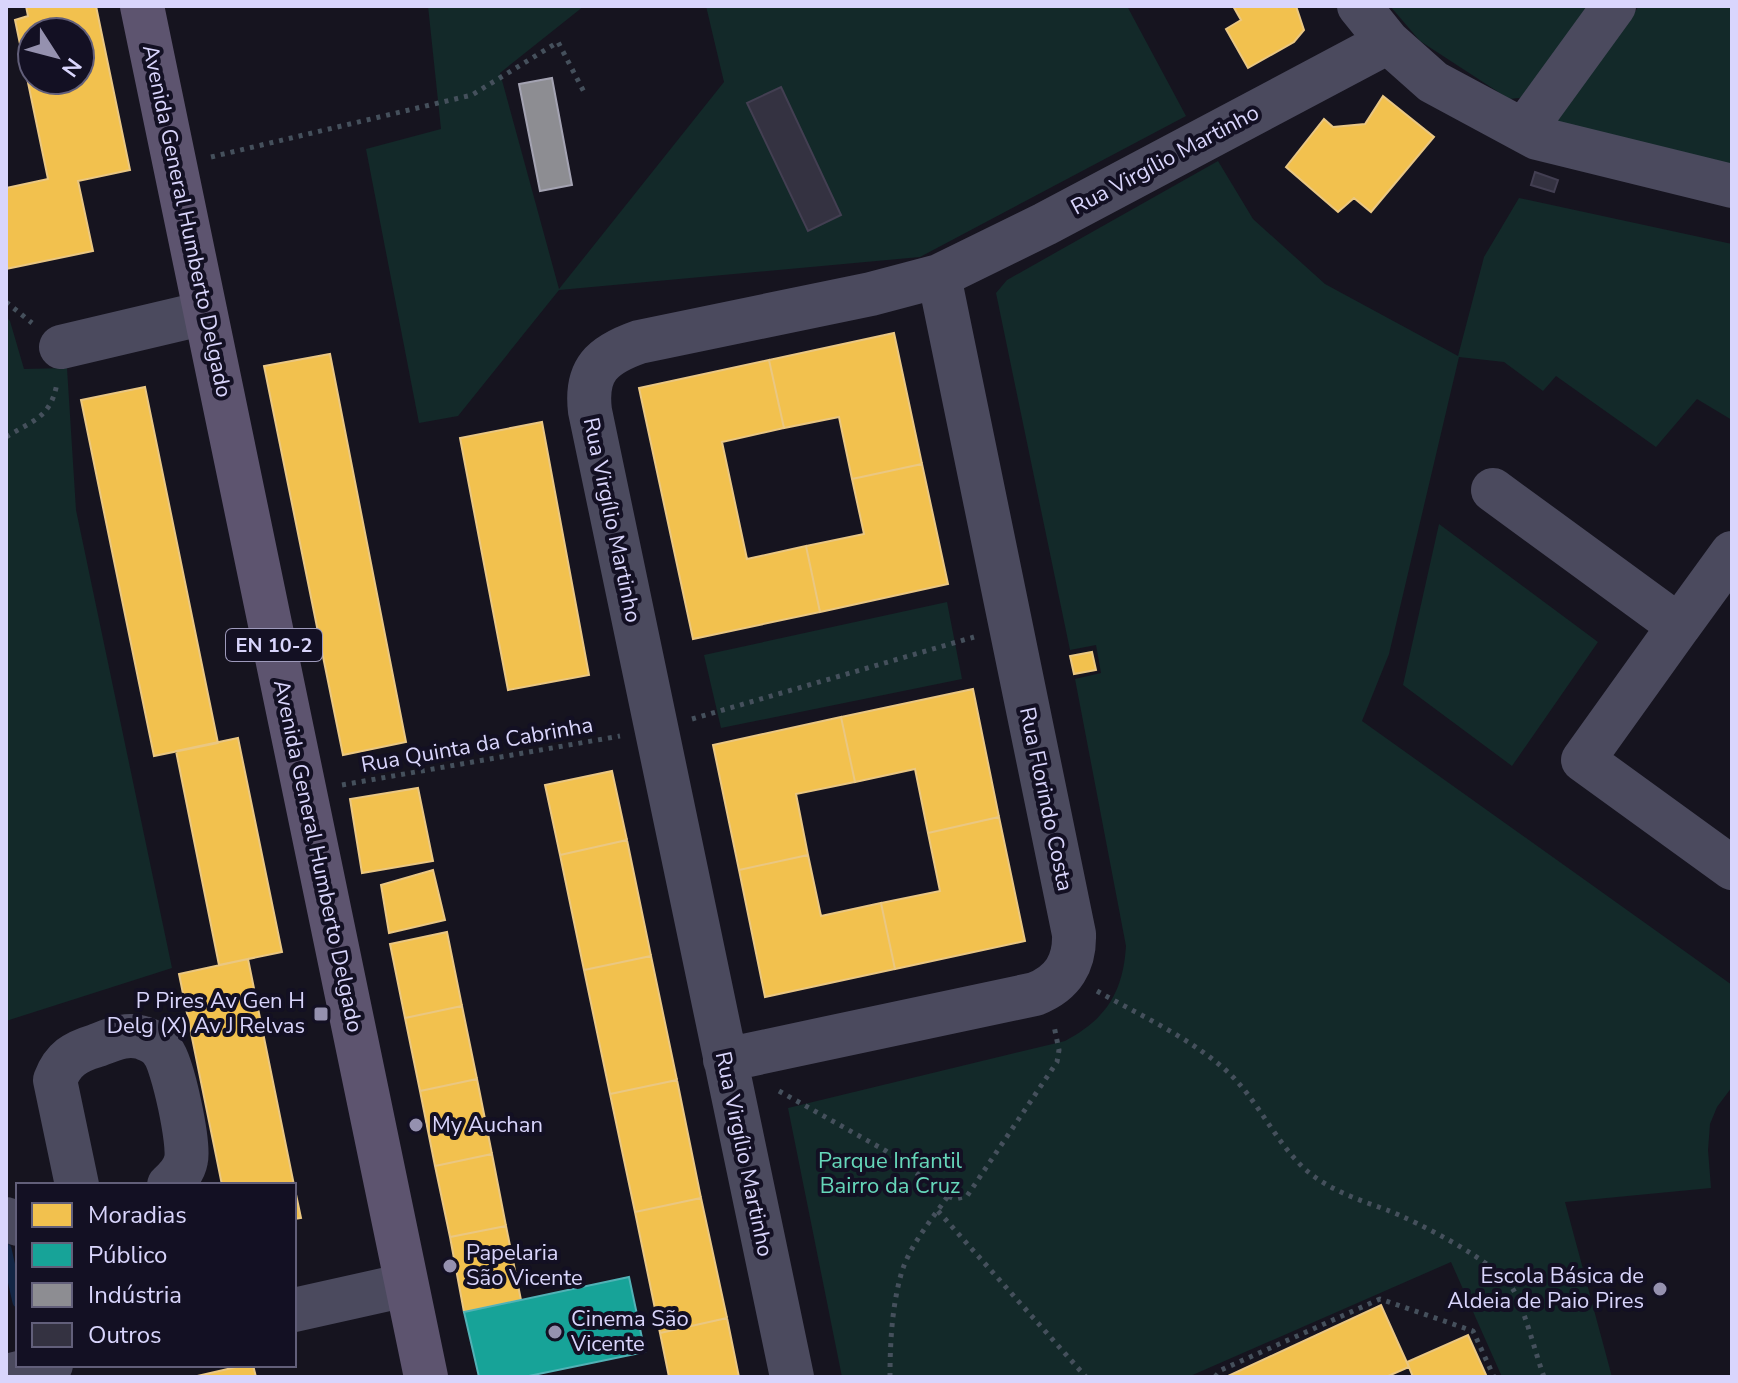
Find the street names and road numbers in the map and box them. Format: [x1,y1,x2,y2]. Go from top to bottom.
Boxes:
street label: Avenida General Humberto Delgado [135,42,239,400]
street label: Rua Virgílio Martinho [1066,98,1264,222]
street label: Rua Virgílio Martinho [576,415,648,625]
road number: EN 10-2 [226,629,322,661]
street label: Avenida General Humberto Delgado [266,677,370,1035]
street label: Rua Florindo Costa [1012,704,1080,894]
street label: Rua Quinta da Cabrinha [359,710,595,780]
street label: Rua Virgílio Martinho [708,1049,780,1259]

